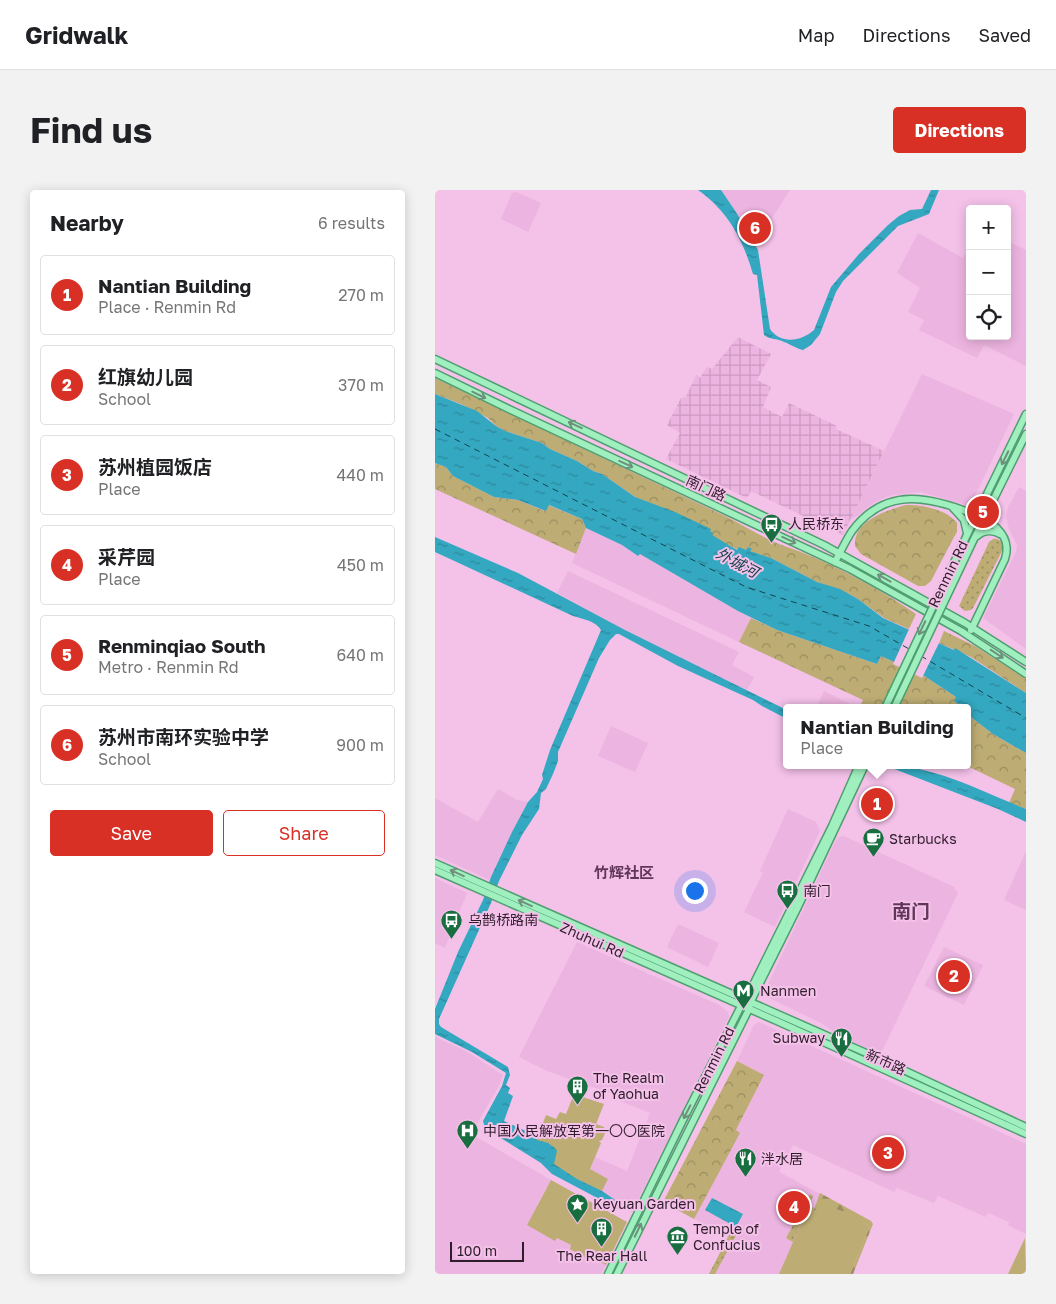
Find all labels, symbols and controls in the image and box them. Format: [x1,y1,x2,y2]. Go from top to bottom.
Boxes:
text: Gridwalk [25,20,129,49]
text: Map [798,24,834,46]
text: Directions [862,24,950,46]
text: Saved [978,24,1031,46]
button: Directions [893,107,1026,153]
text: Find us [30,109,152,151]
map controls [966,205,1011,340]
button: + [966,205,1011,250]
pin: 6 [739,209,771,247]
text: Nearby [50,210,124,236]
text: 6 results [318,213,385,233]
button: − [966,250,1011,295]
text: Nantian Building [98,274,251,297]
text: 1 [63,285,71,305]
text: 270 m [338,285,384,305]
button: locate [966,295,1011,340]
text: Place · Renmin Rd [98,297,236,317]
text: 红旗幼儿园 [98,365,193,388]
text: 2 [62,375,72,395]
text: 370 m [338,375,384,395]
text: School [98,389,151,409]
one-way arrow [471,391,486,400]
one-way arrow [568,420,583,430]
one-way arrow [999,450,1009,465]
text: 苏州植园饭店 [98,455,212,478]
one-way arrow [618,460,633,470]
text: 3 [62,465,72,485]
text: 440 m [336,465,384,485]
street label: 南门路 [684,471,729,504]
text: Place [98,479,141,499]
pin: 5 [967,493,999,531]
bus stop icon: 人民桥东 [760,512,784,543]
place label: 人民桥东 [788,515,844,532]
one-way arrow [781,536,796,546]
street label: Renmin Rd [924,538,971,610]
water label: 外城河 [713,544,764,582]
text: 采芹园 [98,545,155,568]
text: 4 [62,555,72,575]
text: 450 m [337,555,384,575]
text: Place [98,569,141,589]
one-way arrow [877,573,892,582]
one-way arrow [917,620,926,635]
text: Renminqiao South [98,634,266,657]
text: 5 [62,645,72,665]
text: 640 m [336,645,384,665]
one-way arrow [990,649,1004,659]
text: Metro · Renmin Rd [98,657,239,677]
popup [783,704,971,769]
text: Nantian Building [800,715,954,738]
text: 苏州市南环实验中学 [98,725,269,748]
text: 6 [62,735,72,755]
text: 900 m [336,735,384,755]
text: Place [800,738,843,758]
text: School [98,749,151,769]
pin: 1 [861,785,893,823]
button: Save [50,810,213,856]
button: Share [223,810,385,856]
cafe icon: Starbucks [861,827,885,858]
place label: Starbucks [889,830,957,847]
district label: 竹辉社区 [594,863,654,881]
one-way arrow [450,868,465,877]
your location [682,878,708,904]
bus stop icon: 南门 [775,879,799,910]
place label: 南门 [803,882,831,899]
one-way arrow [518,898,533,907]
district label: 南门 [892,899,930,922]
bus stop icon: 乌鹊桥路南 [440,908,464,939]
place label: 乌鹊桥路南 [468,911,538,928]
street label: Zhuhui Rd [558,918,627,961]
pin: 2 [938,957,970,995]
metro station icon: Nanmen [732,979,756,1010]
place label: Nanmen [760,982,816,999]
street label: Renmin Rd [690,1024,738,1096]
restaurant icon: Subway [829,1026,853,1057]
place label: Subway [773,1029,825,1046]
street label: 新市路 [864,1045,909,1078]
place label: The Realm of Yaohua [593,1069,664,1102]
building icon: The Realm of Yaohua [565,1074,589,1105]
one-way arrow [682,1104,691,1119]
hospital icon: 中国人民解放军第一〇〇医院 [455,1119,479,1150]
place label: 中国人民解放军第一〇〇医院 [483,1122,665,1139]
pin: 3 [872,1134,904,1172]
restaurant icon: 泮水居 [733,1147,757,1178]
place label: 泮水居 [761,1150,803,1167]
pin: 4 [778,1188,810,1226]
place icon: Keyuan Garden [565,1192,589,1223]
place label: Keyuan Garden [593,1195,695,1212]
building icon: The Rear Hall [590,1216,614,1247]
place label: Temple of Confucius [693,1220,760,1253]
one-way arrow [634,1223,643,1238]
museum icon: Temple of Confucius [665,1225,689,1256]
scale bar [450,1239,524,1262]
text: 100 m [457,1242,497,1259]
place label: The Rear Hall [557,1247,647,1264]

